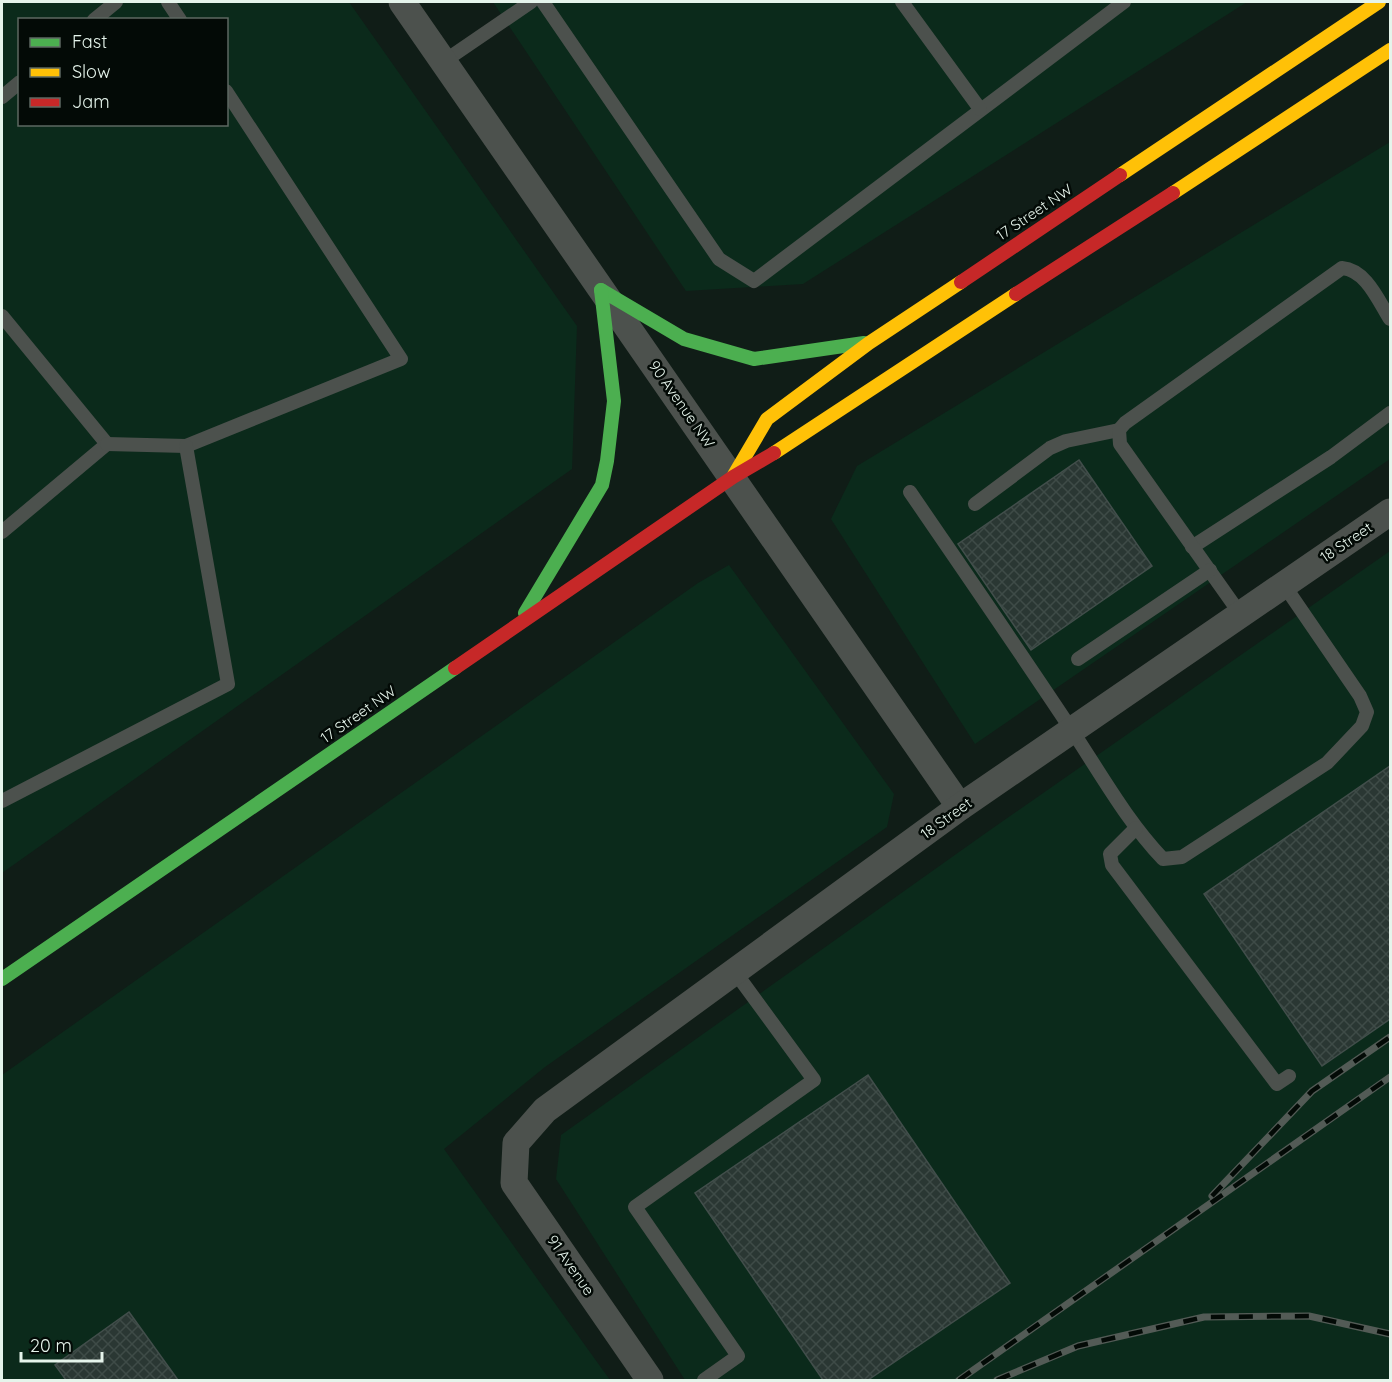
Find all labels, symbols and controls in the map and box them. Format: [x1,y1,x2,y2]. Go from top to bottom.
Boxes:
legend [18,18,228,126]
text: Fast [72,30,107,53]
text: Slow [72,60,110,83]
text: Jam [72,90,110,113]
street label: 17 Street NW [992,179,1076,244]
street label: 90 Avenue NW [645,357,719,452]
street label: 18 Street [1316,518,1376,566]
street label: 17 Street NW [317,681,400,747]
street label: 18 Street [917,793,975,843]
street label: 91 Avenue [543,1231,599,1299]
scale bar [21,1325,102,1363]
text: 20 m [30,1334,72,1357]

